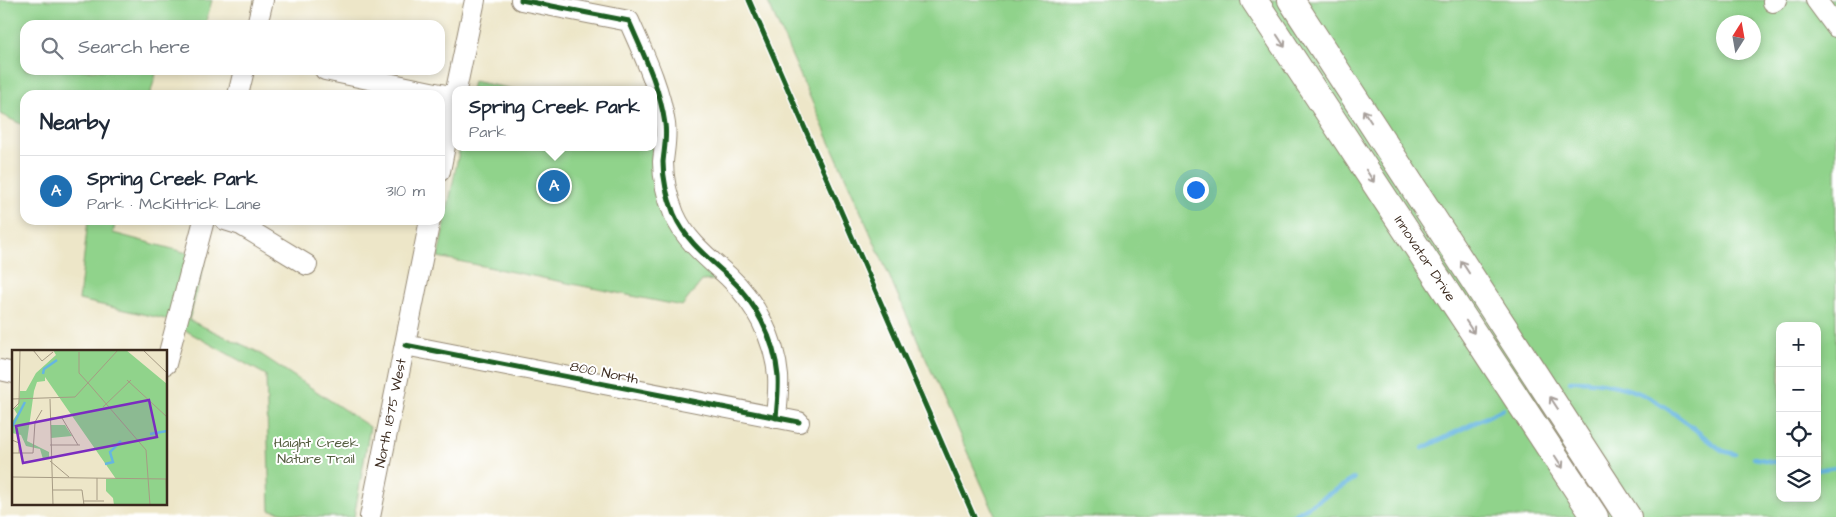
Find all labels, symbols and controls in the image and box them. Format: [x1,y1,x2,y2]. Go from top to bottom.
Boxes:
north arrow [1716,15,1761,60]
search box [20,20,445,75]
one-way arrow [1276,33,1286,47]
icon: search [38,34,66,62]
text: Search here [78,34,190,61]
popup [452,86,657,151]
text: Spring Creek Park [469,94,640,121]
text: Nearby [40,108,110,137]
one-way arrow [1361,109,1371,123]
text: Park [469,121,506,143]
text: Spring Creek Park [87,166,258,193]
pin: A [538,167,570,205]
one-way arrow [1366,169,1376,183]
your location [1183,177,1209,203]
text: A [51,180,61,202]
text: 310 m [386,180,425,202]
text: Park · McKittrick Lane [87,193,261,215]
street label: Innovator Drive [1389,212,1461,306]
one-way arrow [1460,260,1470,274]
one-way arrow [1465,319,1475,333]
map controls [1776,322,1821,502]
button: + [1776,322,1821,367]
inset map [12,350,168,504]
street label: North 1875 West [370,356,412,470]
street label: 800 North [568,357,640,389]
button: − [1776,367,1821,412]
one-way arrow [1548,396,1558,410]
button: locate [1776,412,1821,457]
park label: Haight Creek Nature Trail [274,433,359,469]
one-way arrow [1554,455,1564,469]
button: layers [1776,457,1821,502]

